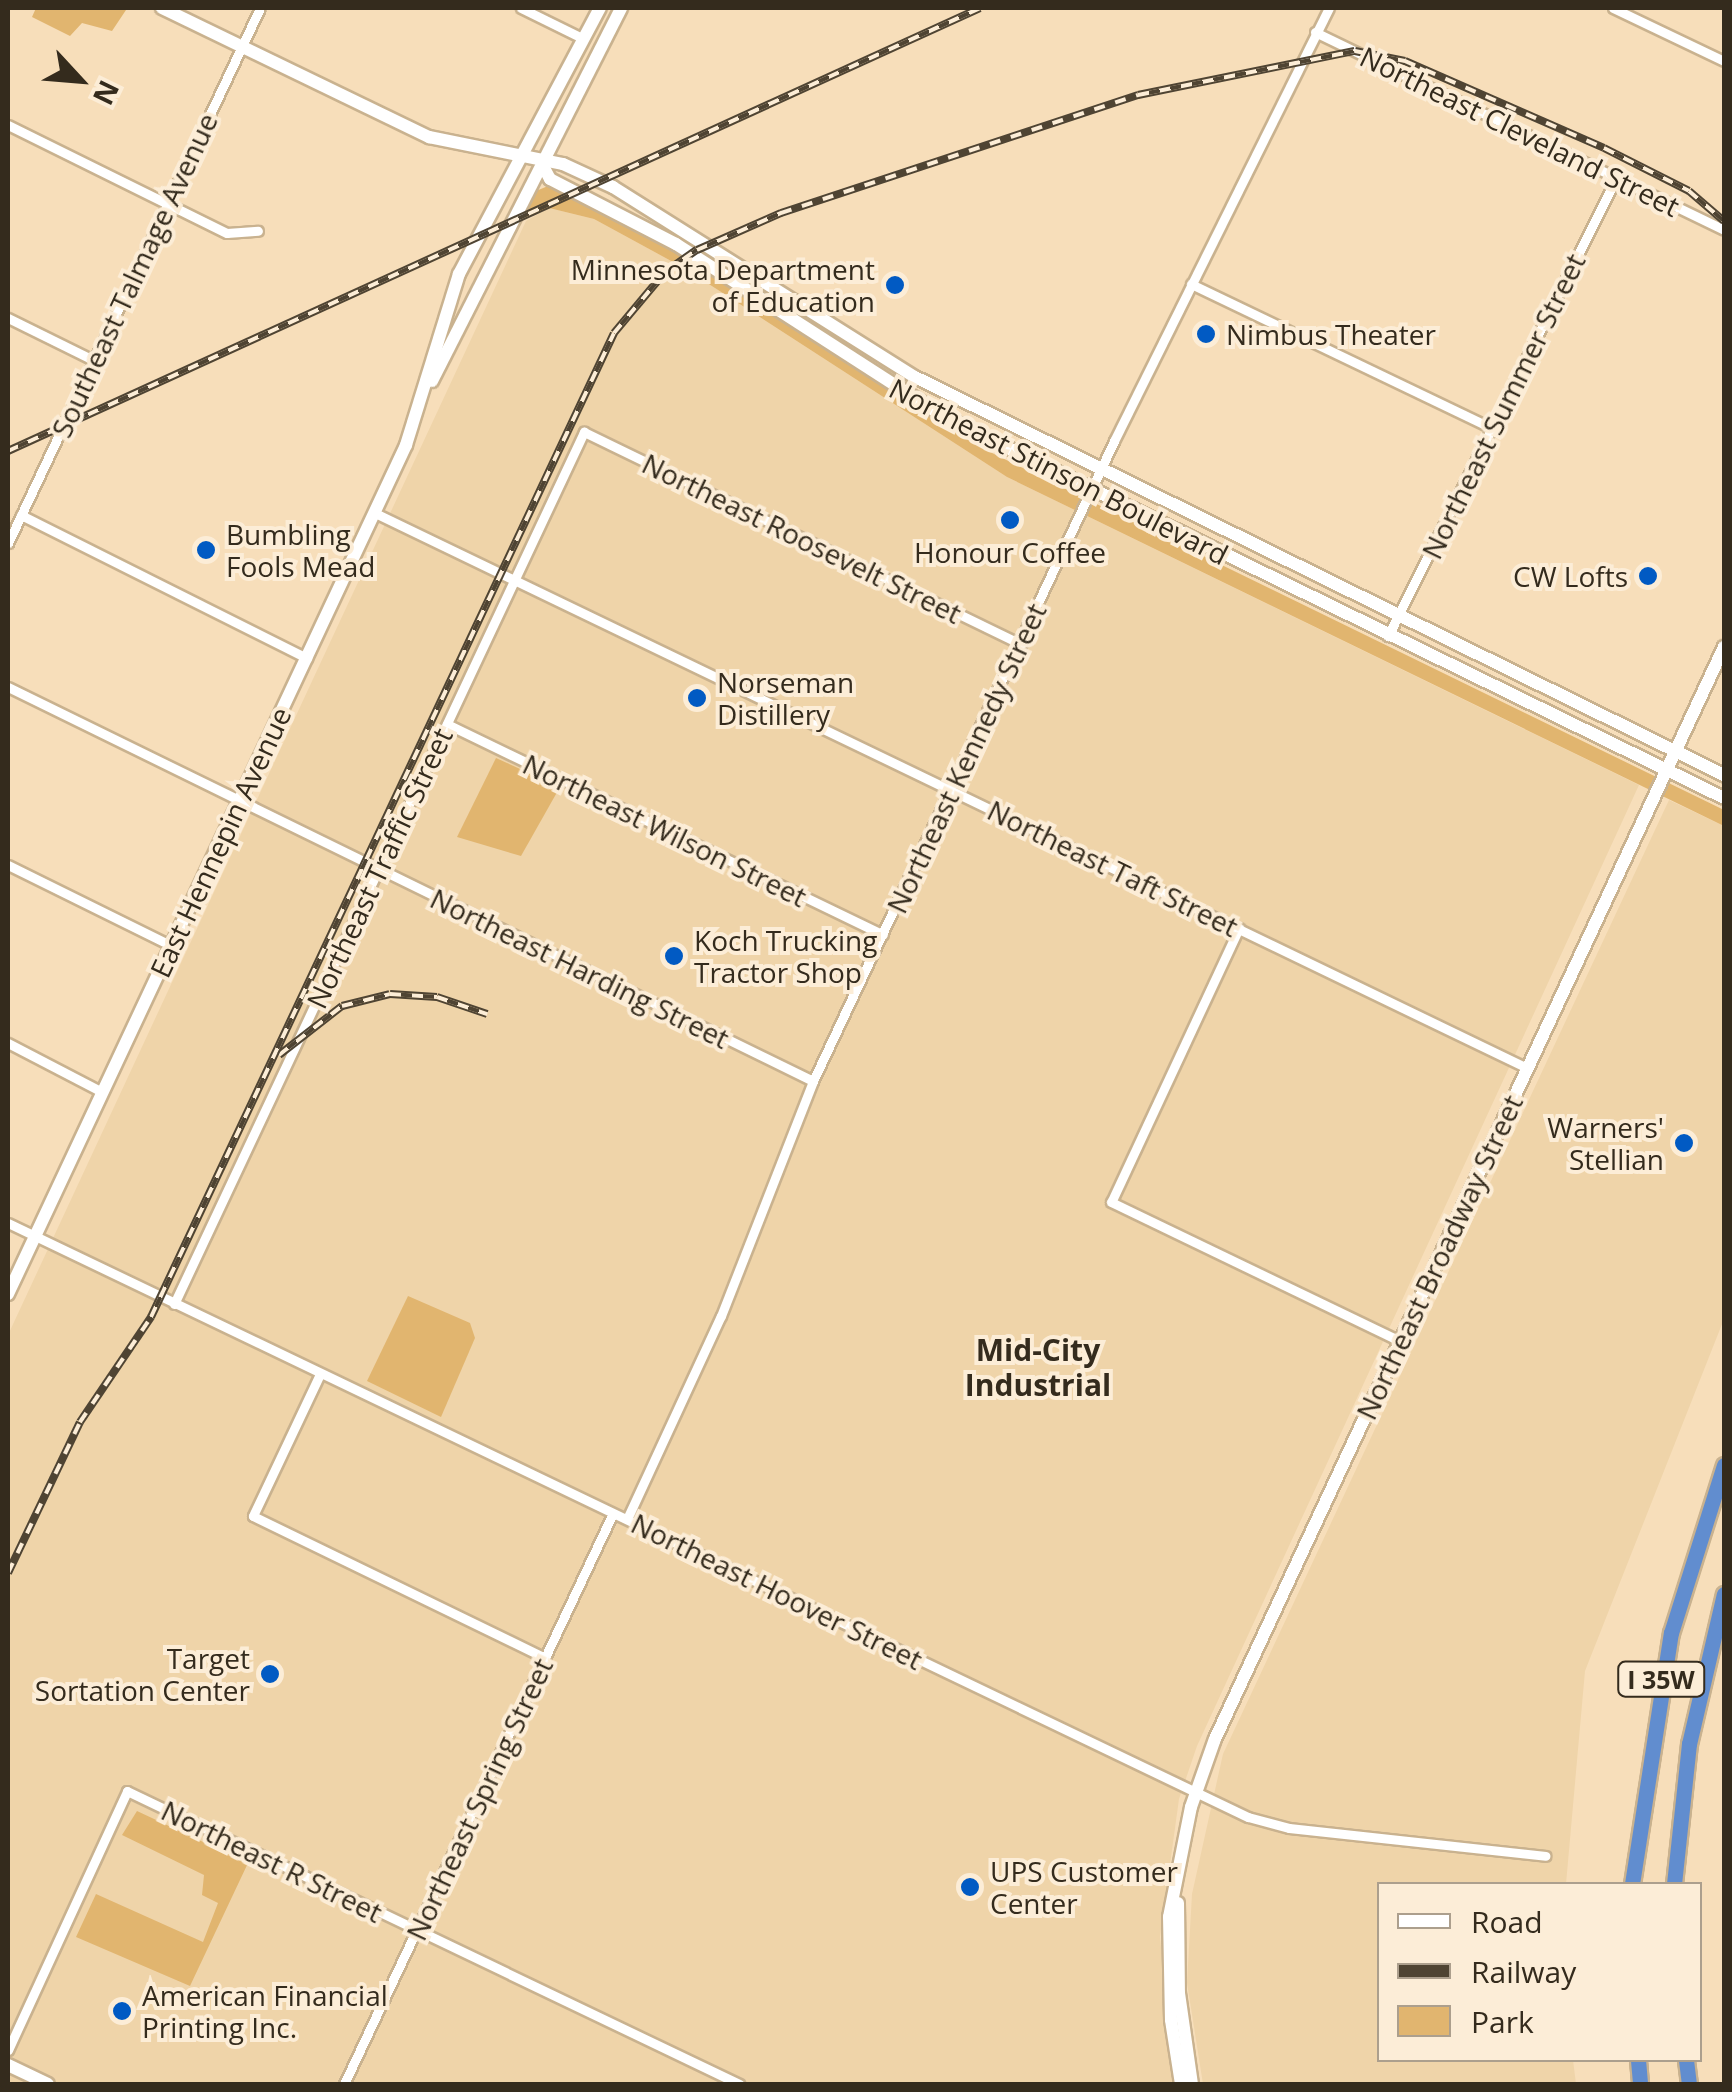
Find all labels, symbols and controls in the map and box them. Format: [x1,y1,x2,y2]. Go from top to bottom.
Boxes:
north arrow [30,30,130,130]
street label: Northeast Cleveland Street [1355,39,1685,223]
text: N [85,75,129,112]
street label: Southeast Talmage Avenue [44,108,224,442]
street label: Northeast Summer Street [1414,248,1592,564]
place label: Minnesota Department of Education [571,252,875,318]
marker: Minnesota Department of Education [884,274,906,296]
place label: Nimbus Theater [1226,317,1436,351]
marker: Nimbus Theater [1195,323,1217,345]
street label: Northeast Stinson Boulevard [884,371,1234,571]
street label: Northeast Roosevelt Street [637,446,967,630]
marker: Honour Coffee [999,509,1021,531]
place label: Bumbling Fools Mead [226,517,375,583]
place label: Honour Coffee [914,535,1106,569]
marker: Bumbling Fools Mead [195,539,217,561]
place label: CW Lofts [1513,559,1628,593]
marker: CW Lofts [1637,565,1659,587]
street label: Northeast Kennedy Street [879,598,1053,918]
place label: Norseman Distillery [717,665,854,731]
marker: Norseman Distillery [686,687,708,709]
street label: East Hennepin Avenue [143,702,297,982]
street label: Northeast Traffic Street [299,722,459,1014]
street label: Northeast Wilson Street [518,747,812,913]
street label: Northeast Taft Street [982,793,1244,943]
street label: Northeast Harding Street [425,881,735,1055]
place label: Koch Trucking Tractor Shop [694,923,877,989]
marker: Koch Trucking Tractor Shop [663,945,685,967]
street label: Northeast Broadway Street [1349,1089,1529,1425]
place label: Warners' Stellian [1547,1110,1664,1176]
marker: Warners' Stellian [1673,1132,1695,1154]
district label: Mid-City Industrial [965,1332,1111,1402]
street label: Northeast Hoover Street [626,1506,928,1676]
place label: Target Sortation Center [35,1641,250,1707]
street label: Northeast Spring Street [399,1653,559,1945]
road number: I 35W [1616,1659,1706,1699]
marker: Target Sortation Center [259,1663,281,1685]
street label: Northeast R Street [156,1793,388,1929]
place label: UPS Customer Center [990,1854,1178,1920]
marker: UPS Customer Center [959,1876,981,1898]
legend [1377,1882,1702,2062]
text: Road [1471,1901,1543,1942]
text: Railway [1471,1951,1576,1992]
place label: American Financial Printing Inc. [142,1978,388,2044]
marker: American Financial Printing Inc. [111,2000,133,2022]
text: Park [1471,2001,1534,2042]

